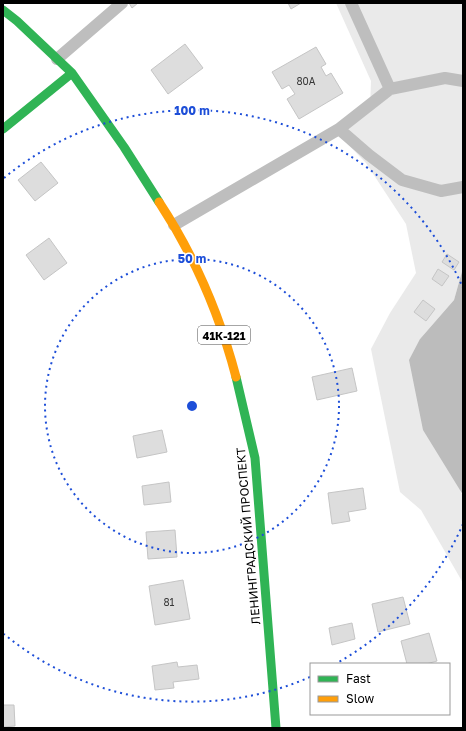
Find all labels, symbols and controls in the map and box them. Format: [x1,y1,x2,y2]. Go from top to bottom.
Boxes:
house number: 80А [297,75,316,87]
text: 100 m [174,103,210,118]
text: 50 m [178,251,206,266]
road number: 41К-121 [198,326,250,344]
centre of rings [185,399,199,413]
street label: ЛЕНИНГРАДСКИЙ ПРОСПЕКТ [233,446,263,625]
house number: 81 [164,596,175,608]
legend [310,663,450,715]
text: Fast [346,671,371,686]
text: Slow [346,691,374,706]

